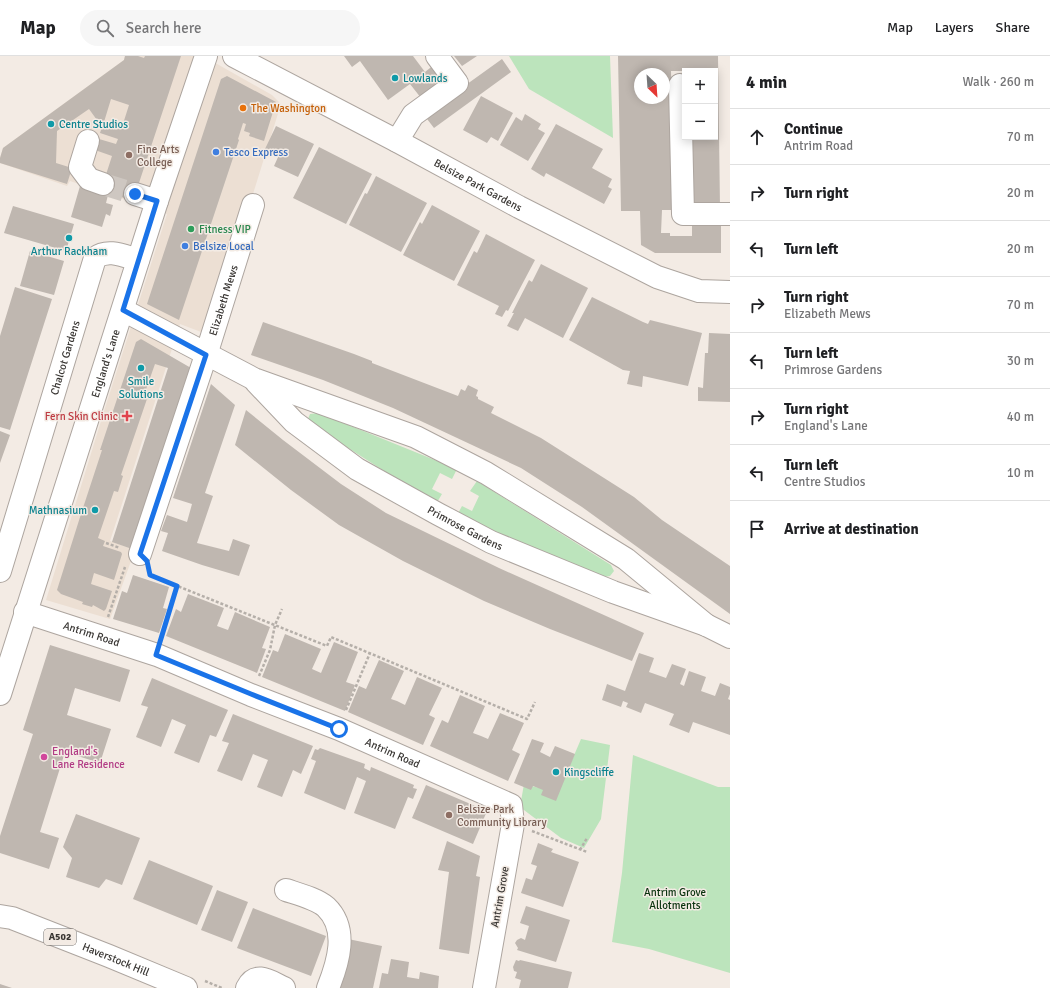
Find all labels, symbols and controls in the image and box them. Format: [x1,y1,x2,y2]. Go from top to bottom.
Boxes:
search box [80,10,360,46]
text: Map [20,16,56,40]
icon: search [94,17,116,39]
text: Search here [126,19,201,37]
text: Map [887,19,913,36]
text: Layers [935,19,974,36]
text: Share [996,19,1030,36]
north arrow [634,68,670,104]
map controls [682,68,718,140]
button: + [682,68,718,104]
place label: Lowlands [403,72,448,85]
text: 4 min [746,72,787,93]
marker: Lowlands [390,73,400,83]
text: Walk · 260 m [963,74,1034,90]
place label: The Washington [251,102,326,115]
marker: The Washington [238,103,248,113]
button: − [682,104,718,140]
place label: Centre Studios [59,118,128,131]
marker: Centre Studios [46,119,56,129]
text: Continue [784,120,843,138]
icon: ahead [746,126,768,148]
text: 70 m [1007,129,1034,145]
text: Antrim Road [784,138,853,154]
place label: Fine Arts College [137,143,179,169]
place label: Tesco Express [224,146,288,159]
marker: Tesco Express [211,147,221,157]
marker: Fine Arts College [124,150,134,160]
street label: Belsize Park Gardens [432,156,524,214]
icon: right [746,182,768,204]
text: Turn right [784,184,849,202]
route end [126,185,144,203]
text: 20 m [1007,185,1034,201]
place label: Fitness VIP [199,223,251,236]
marker: Fitness VIP [186,224,196,234]
marker: Arthur Rackham [64,233,74,243]
icon: left [746,238,768,260]
place label: Belsize Local [193,240,254,253]
text: Turn left [784,240,838,258]
marker: Belsize Local [180,241,190,251]
text: 20 m [1007,241,1034,257]
place label: Arthur Rackham [31,245,107,258]
street label: Elizabeth Mews [206,263,240,337]
text: Turn right [784,288,849,306]
icon: right [746,294,768,316]
text: 70 m [1007,297,1034,313]
text: Elizabeth Mews [784,306,871,322]
street label: Chalcot Gardens [47,319,82,396]
street label: England's Lane [88,328,122,399]
text: Turn left [784,344,838,362]
icon: left [746,350,768,372]
text: 30 m [1007,353,1034,369]
text: Primrose Gardens [784,362,882,378]
marker: Smile Solutions [136,363,146,373]
place label: Smile Solutions [119,375,163,401]
text: Turn right [784,400,849,418]
icon: right [746,406,768,428]
text: 40 m [1007,409,1034,425]
place label: Fern Skin Clinic [45,410,118,423]
marker: Fern Skin Clinic [121,410,133,422]
text: England's Lane [784,418,868,434]
text: Turn left [784,456,838,474]
icon: left [746,462,768,484]
text: 10 m [1007,465,1034,481]
text: Centre Studios [784,474,866,490]
street label: Primrose Gardens [425,503,505,553]
place label: Mathnasium [29,504,87,517]
marker: Mathnasium [90,505,100,515]
icon: arrive [746,518,768,540]
text: Arrive at destination [784,520,919,538]
street label: Antrim Road [62,618,122,649]
route start [330,720,348,738]
street label: Antrim Road [363,735,422,771]
place label: England's Lane Residence [52,745,125,771]
marker: England's Lane Residence [39,752,49,762]
place label: Kingscliffe [564,766,614,779]
marker: Kingscliffe [551,767,561,777]
place label: Belsize Park Community Library [457,803,547,829]
marker: Belsize Park Community Library [444,810,454,820]
street label: Antrim Grove [488,865,512,929]
park label: Antrim Grove Allotments [644,886,706,912]
road number: A502 [44,929,76,945]
street label: Haverstock Hill [80,940,152,979]

